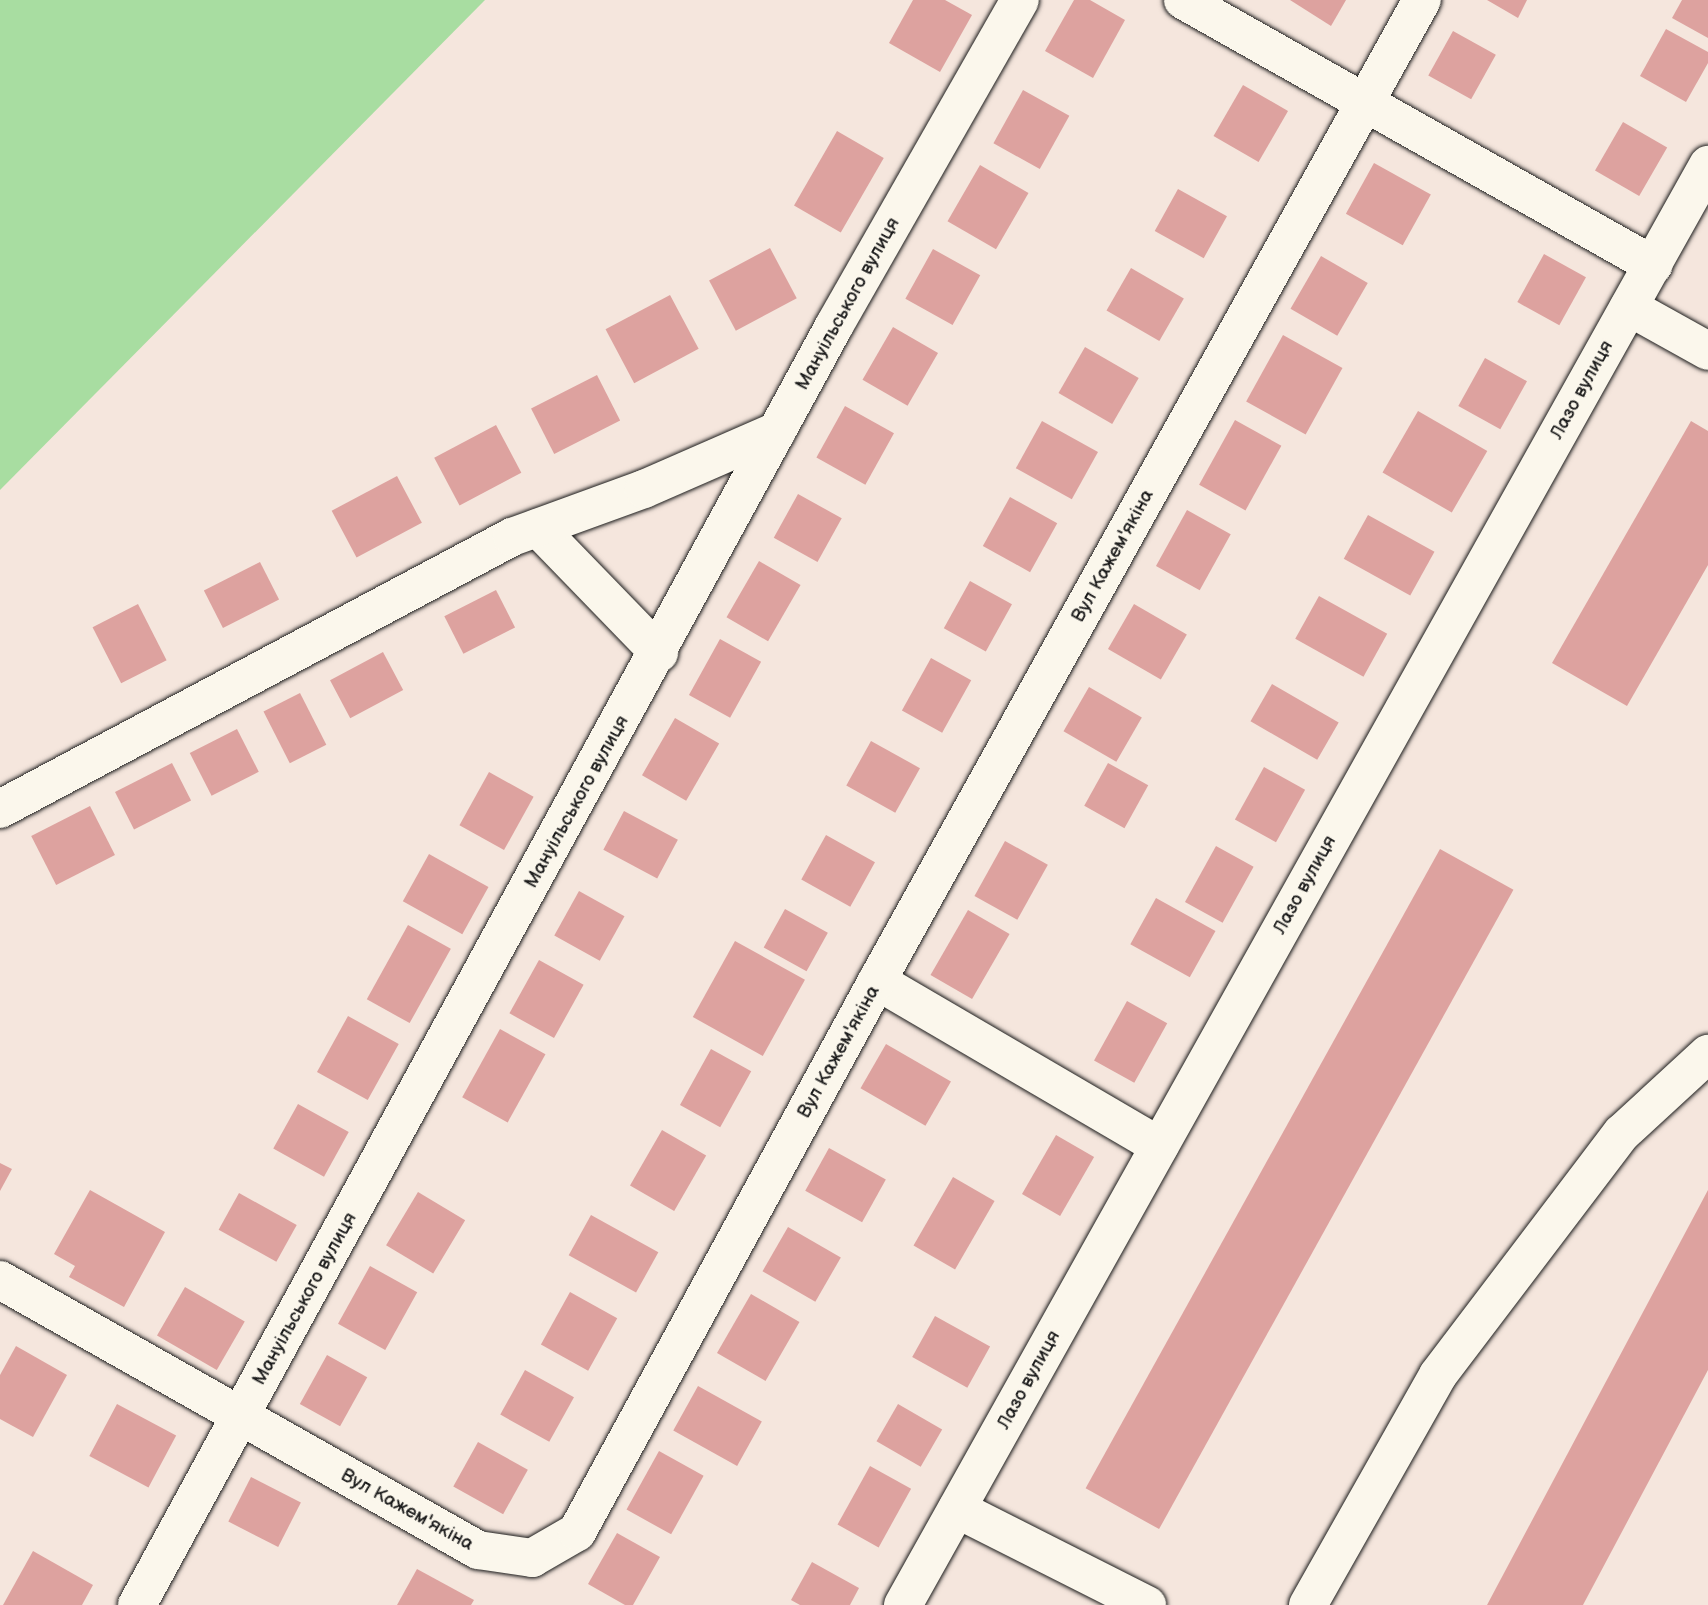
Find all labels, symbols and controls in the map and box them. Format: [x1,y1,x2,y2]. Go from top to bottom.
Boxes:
street label: Мануільського вулиця [791,214,905,394]
street label: Лазо вулиця [1546,337,1618,443]
street label: Вул Кажем'якіна [1067,486,1159,626]
street label: Мануільського вулиця [520,712,634,892]
street label: Лазо вулиця [1269,832,1341,938]
street label: Вул Кажем'якіна [793,982,885,1122]
street label: Мануільського вулиця [248,1209,362,1389]
street label: Лазо вулиця [993,1327,1065,1433]
street label: Вул Кажем'якіна [337,1464,477,1556]

